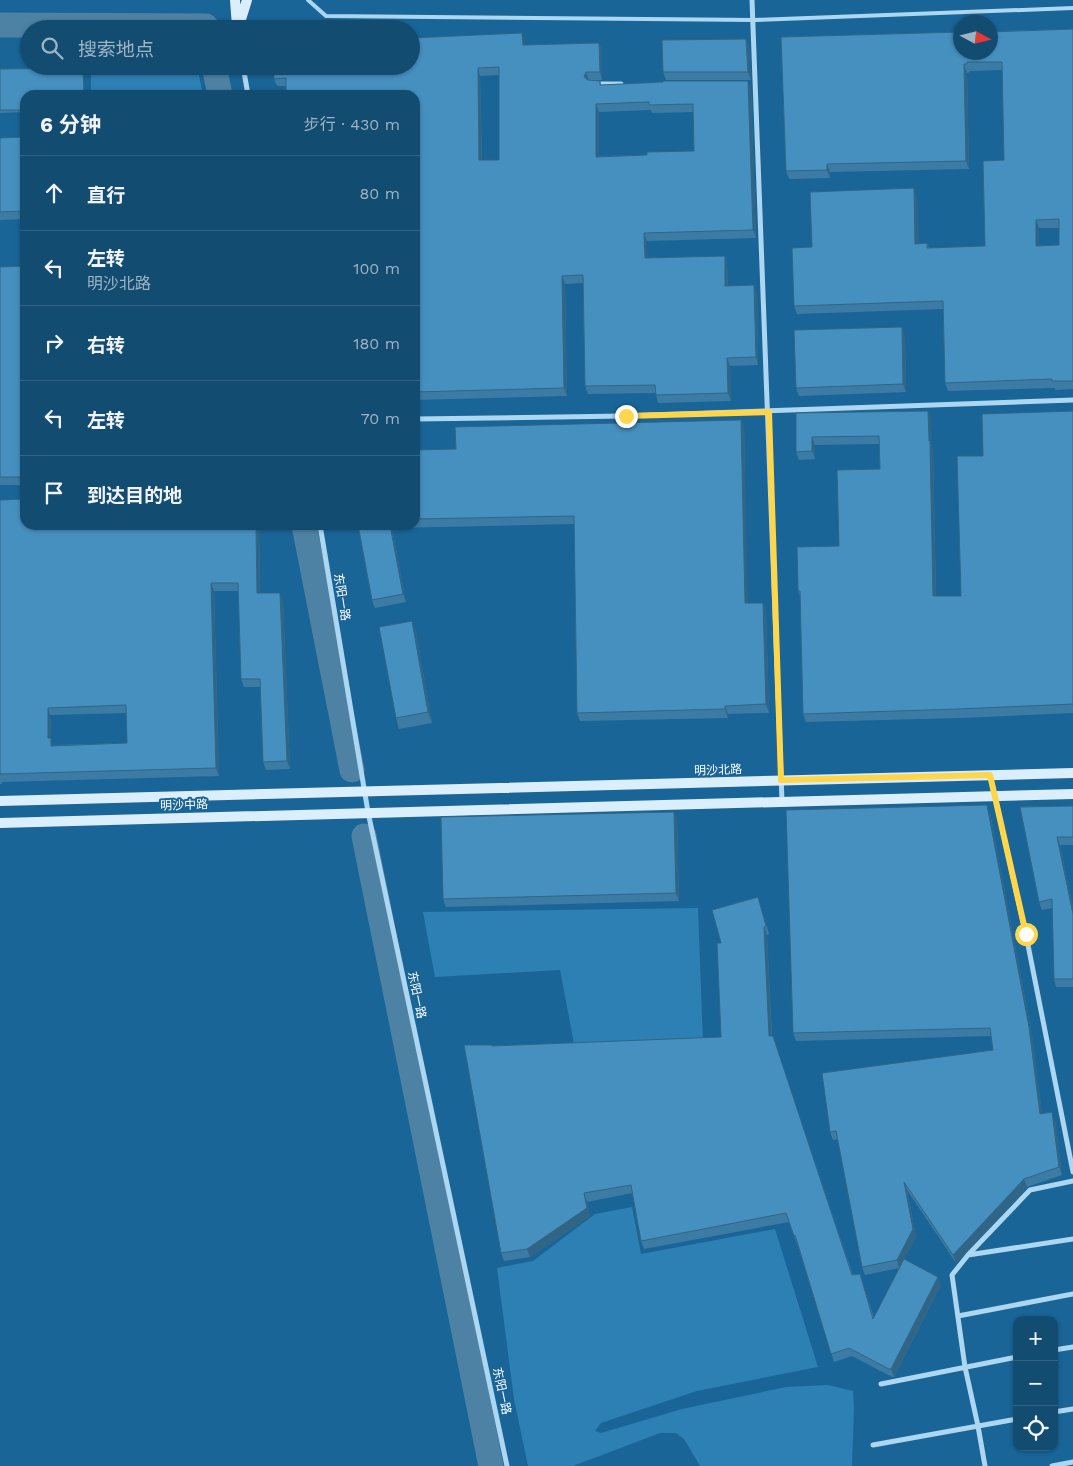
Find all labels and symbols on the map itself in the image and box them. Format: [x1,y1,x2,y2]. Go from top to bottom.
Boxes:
north arrow [953,15,998,60]
route end [615,405,638,428]
street label: 东阳一路 [331,572,353,622]
street label: 明沙北路 [694,762,742,778]
street label: 明沙中路 [160,797,208,813]
route start [1015,923,1038,946]
street label: 东阳一路 [405,970,429,1020]
street label: 东阳一路 [490,1366,514,1416]

